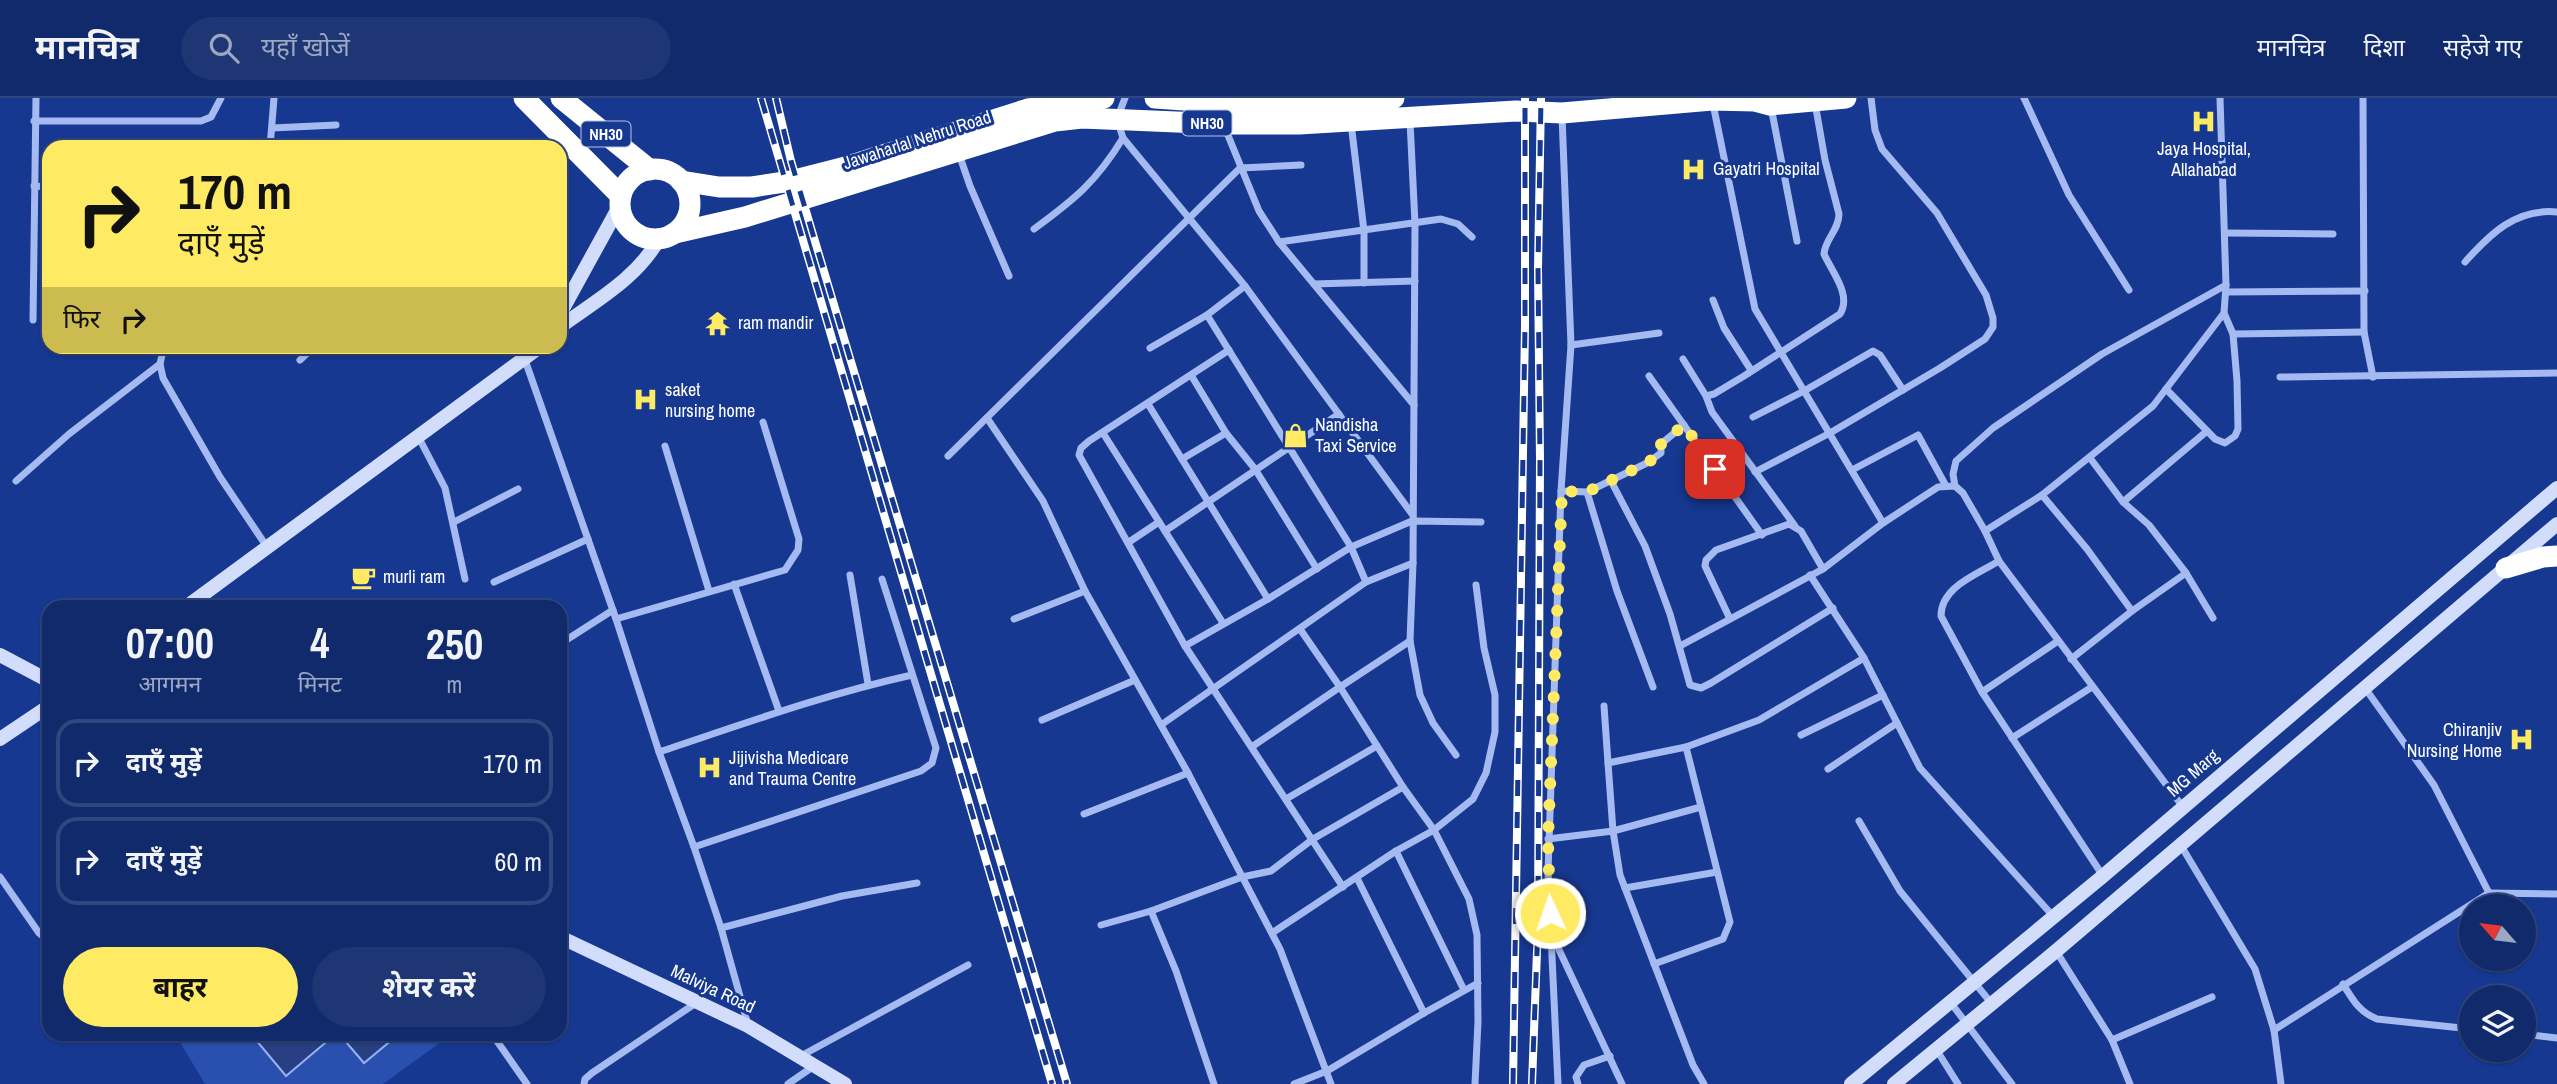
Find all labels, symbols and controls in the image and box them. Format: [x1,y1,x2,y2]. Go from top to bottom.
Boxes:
search box [181,17,671,80]
text: मानचित्र [35,25,139,69]
icon: search [205,29,243,67]
text: यहाँ खोजें [261,29,350,64]
text: मानचित्र [2257,31,2325,63]
text: दिशा [2363,31,2405,63]
text: सहेजे गए [2443,31,2522,63]
street label: Jawaharlal Nehru Road [840,104,994,175]
hospital icon: Jaya Hospital, Allahabad [2190,108,2218,136]
road number: NH30 [1182,111,1232,136]
road number: NH30 [582,122,630,146]
place label: Jaya Hospital, Allahabad [2157,136,2251,182]
hospital icon: Gayatri Hospital [1679,155,1707,183]
place label: Gayatri Hospital [1713,156,1820,181]
text: 170 m [178,158,292,224]
icon: right [63,168,154,259]
text: दाएँ मुड़ें [178,221,265,264]
text: फिर [63,301,100,336]
icon: right [114,301,152,339]
temple icon: ram mandir [704,309,732,337]
place label: ram mandir [738,310,814,335]
place label: saket nursing home [665,377,755,423]
hospital icon: saket nursing home [631,386,659,414]
place label: Nandisha Taxi Service [1315,412,1397,458]
shop icon: Nandisha Taxi Service [1281,421,1309,449]
pin [1685,439,1745,499]
icon: arrive [1696,450,1734,488]
cafe icon: murli ram [349,563,377,591]
place label: murli ram [383,564,445,589]
text: 07:00 [126,615,214,671]
text: 4 [310,615,329,671]
text: 250 [426,616,483,672]
text: आगमन [138,668,201,699]
text: मिनट [298,668,342,699]
text: m [447,669,462,700]
place label: Chiranjiv Nursing Home [2407,717,2503,763]
hospital icon: Chiranjiv Nursing Home [2508,726,2536,754]
street label: MG Marg [2161,742,2225,802]
icon: right [67,744,105,782]
text: दाएँ मुड़ें [126,744,202,779]
place label: Jijivisha Medicare and Trauma Centre [729,745,856,791]
text: 170 m [483,746,542,781]
hospital icon: Jijivisha Medicare and Trauma Centre [695,754,723,782]
icon: right [67,842,105,880]
text: दाएँ मुड़ें [126,842,202,877]
text: 60 m [495,844,542,879]
position arrow [1513,876,1587,950]
north arrow [2459,894,2536,971]
map controls [2459,894,2536,1062]
button: बाहर [63,947,298,1027]
button: शेयर करें [312,947,546,1027]
street label: Malviya Road [667,958,759,1019]
button: layers [2459,985,2536,1062]

